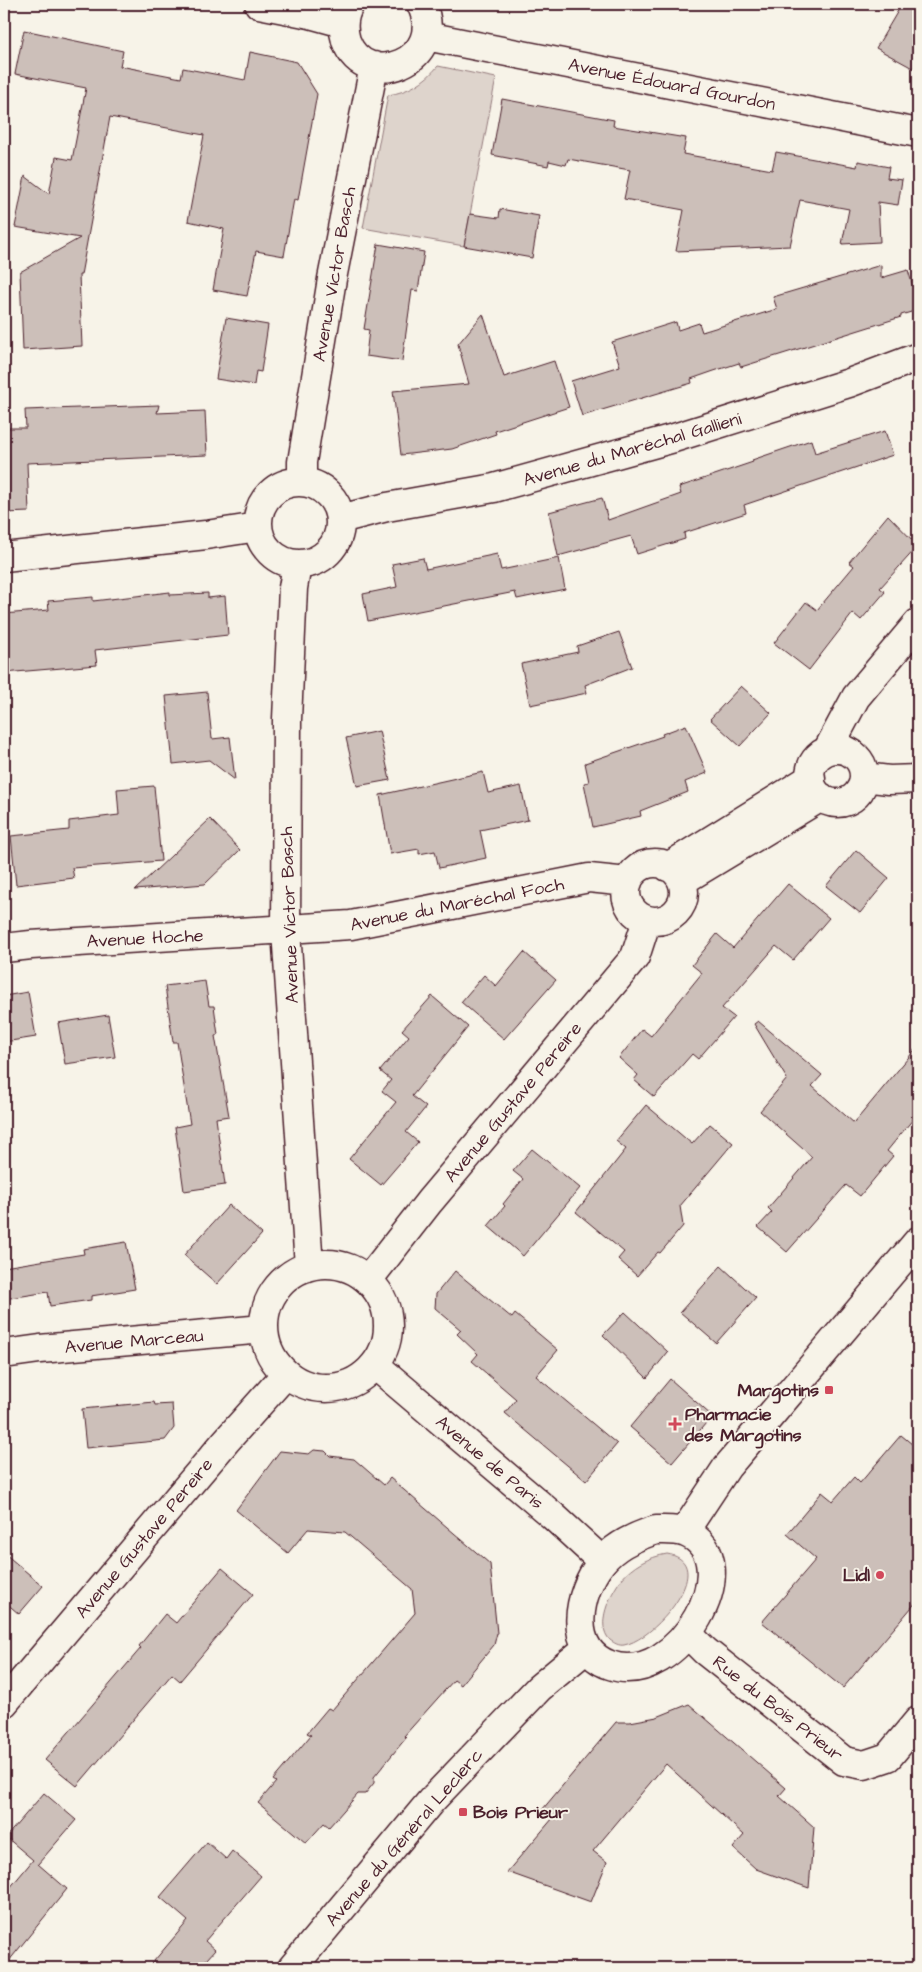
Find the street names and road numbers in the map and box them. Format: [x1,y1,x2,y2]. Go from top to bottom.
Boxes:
street label: Avenue Édouard Gourdon [566,52,778,117]
street label: Avenue Victor Basch [307,185,362,363]
street label: Avenue du Maréchal Gallieni [520,406,744,493]
street label: Avenue Victor Basch [274,826,305,1004]
street label: Avenue du Maréchal Foch [348,871,566,937]
street label: Avenue Hoche [86,923,204,954]
street label: Avenue Gustave Pereire [439,1017,588,1188]
street label: Avenue Marceau [64,1323,204,1360]
street label: Avenue de Paris [430,1410,549,1515]
street label: Avenue Gustave Pereire [70,1453,219,1624]
street label: Rue du Bois Prieur [707,1649,848,1767]
street label: Avenue du Général Leclerc [320,1743,489,1932]

